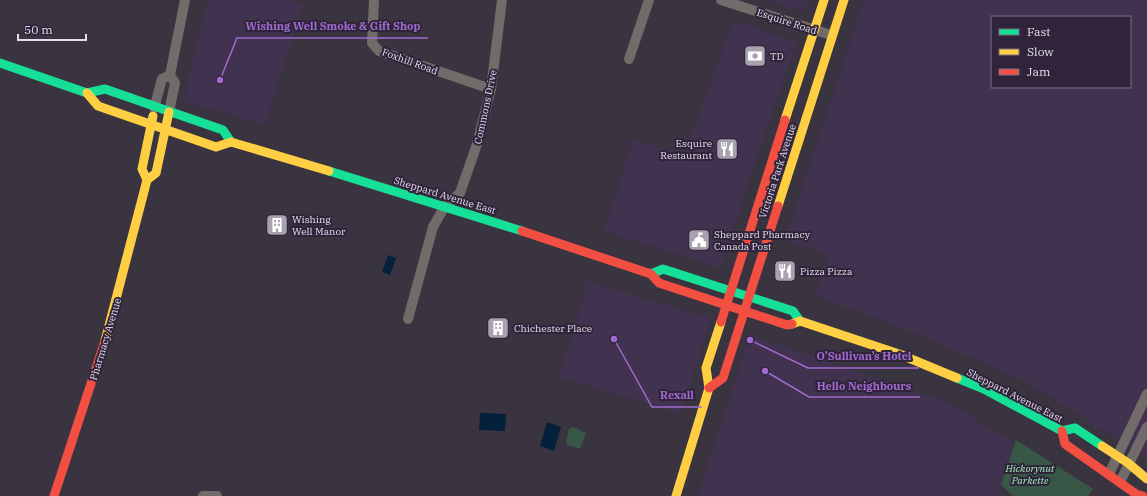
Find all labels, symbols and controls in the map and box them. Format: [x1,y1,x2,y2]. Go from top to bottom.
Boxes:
street label: Esquire Road [755,6,819,37]
callout: Wishing Well Smoke & Gift Shop [237,15,428,38]
scale bar [18,16,86,42]
legend [991,16,1131,88]
text: Wishing Well Smoke & Gift Shop [246,19,420,33]
text: 50 m [24,22,53,37]
text: Fast [1027,24,1051,39]
bank icon: TD [742,43,768,69]
text: Slow [1027,44,1054,59]
street label: Foxhill Road [380,45,440,78]
place label: TD [770,50,784,63]
text: Jam [1027,64,1051,79]
street label: Commons Drive [471,69,500,145]
street label: Victoria Park Avenue [756,122,799,220]
restaurant icon: Esquire Restaurant [714,136,740,162]
place label: Esquire Restaurant [660,137,712,162]
street label: Sheppard Avenue East [392,174,498,217]
building icon: Wishing Well Manor [264,212,290,238]
place label: Wishing Well Manor [292,213,346,238]
public building icon: Sheppard Pharmacy Canada Post [686,227,712,253]
place label: Sheppard Pharmacy Canada Post [714,228,811,253]
restaurant icon: Pizza Pizza [772,258,798,284]
place label: Pizza Pizza [800,265,853,278]
street label: Pharmacy Avenue [87,296,124,382]
building icon: Chichester Place [485,315,511,341]
place label: Chichester Place [514,322,592,335]
callout: O’Sullivan’s Hotel [808,345,919,368]
text: O’Sullivan’s Hotel [817,349,912,363]
street label: Sheppard Avenue East [965,366,1065,425]
callout: Hello Neighbours [809,374,920,397]
text: Hello Neighbours [817,379,912,393]
callout: Rexall [652,384,702,407]
text: Rexall [660,388,694,402]
park label: Hickorynut Parkette [1005,462,1055,487]

